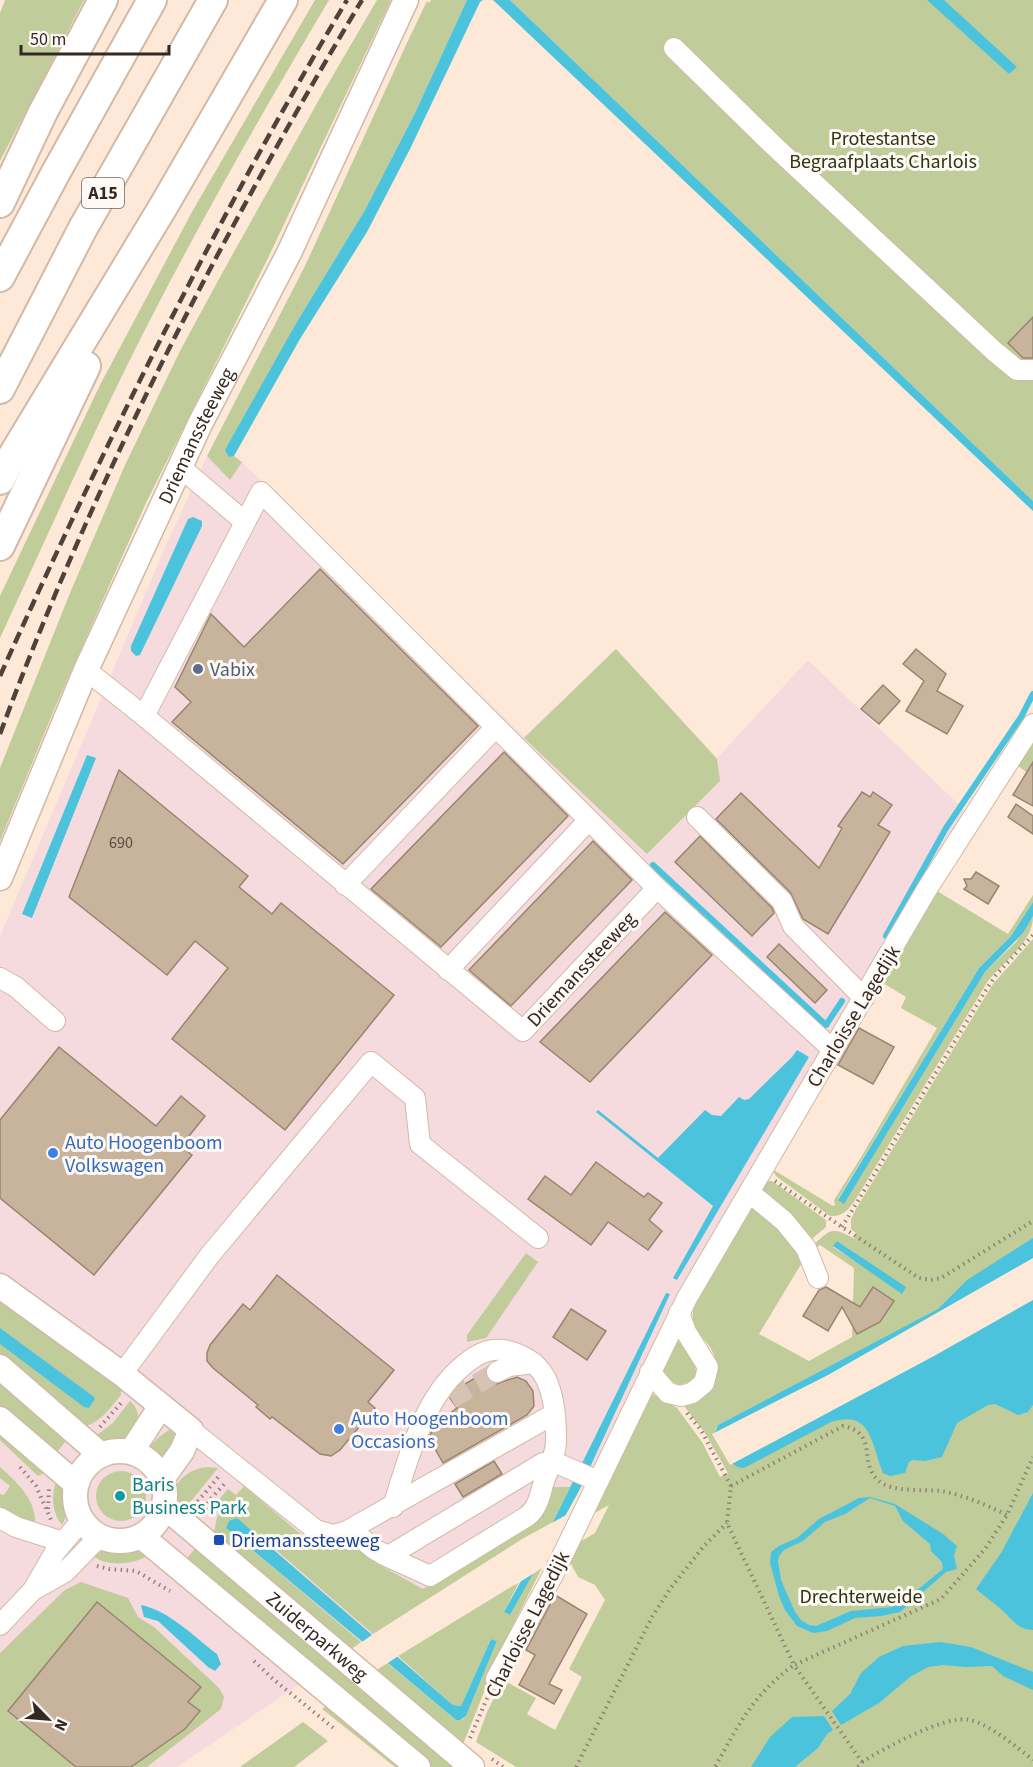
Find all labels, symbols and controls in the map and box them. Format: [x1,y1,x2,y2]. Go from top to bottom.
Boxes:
scale bar [21,18,170,56]
text: 50 m [30,27,66,52]
park label: Protestantse Begraafplaats Charlois [789,125,977,176]
road number: A15 [82,178,124,208]
street label: Driemanssteeweg [152,363,242,509]
place label: Vabix [210,656,255,684]
marker: Vabix [191,662,205,676]
house number: 690 [109,832,133,854]
street label: Driemanssteeweg [521,906,643,1034]
street label: Charloisse Lagedijk [800,940,907,1093]
place label: Auto Hoogenboom Volkswagen [65,1129,223,1180]
marker: Auto Hoogenboom Volkswagen [46,1146,60,1160]
place label: Auto Hoogenboom Occasions [351,1405,509,1456]
marker: Auto Hoogenboom Occasions [332,1422,346,1436]
place label: Baris Business Park [132,1471,247,1522]
marker: Baris Business Park [113,1489,127,1503]
place label: Driemanssteeweg [231,1527,380,1555]
marker: Driemanssteeweg [212,1533,226,1547]
street label: Charloisse Lagedijk [479,1546,577,1703]
park label: Drechterweide [800,1583,923,1611]
street label: Zuiderparkweg [260,1585,374,1688]
north arrow [18,1689,78,1749]
text: N [48,1715,73,1734]

